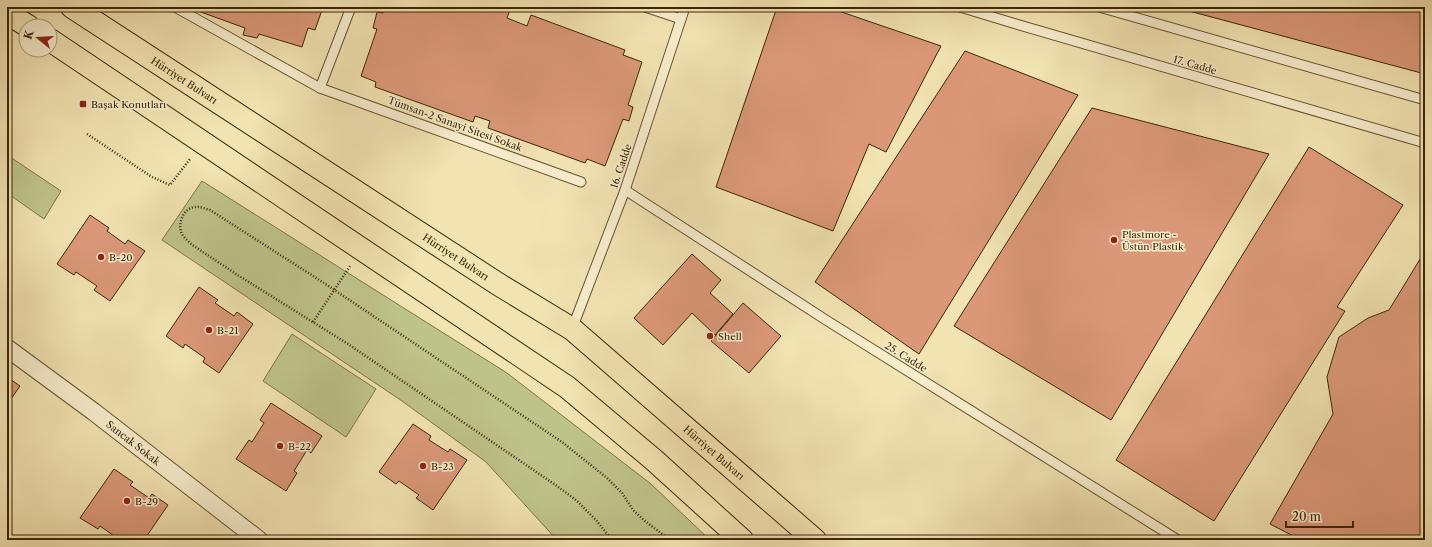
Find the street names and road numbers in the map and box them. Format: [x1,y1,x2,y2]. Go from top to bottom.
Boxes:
street label: 17. Cadde [1172,53,1219,78]
street label: Hürriyet Bulvarı [149,54,220,106]
street label: Tümsan-2 Sanayi Sitesi Sokak [386,94,525,155]
street label: 16. Cadde [607,142,635,190]
street label: Hürriyet Bulvarı [420,230,492,283]
street label: 25. Cadde [883,339,930,375]
street label: Sancak Sokak [104,418,164,468]
street label: Hürriyet Bulvarı [681,422,747,482]

